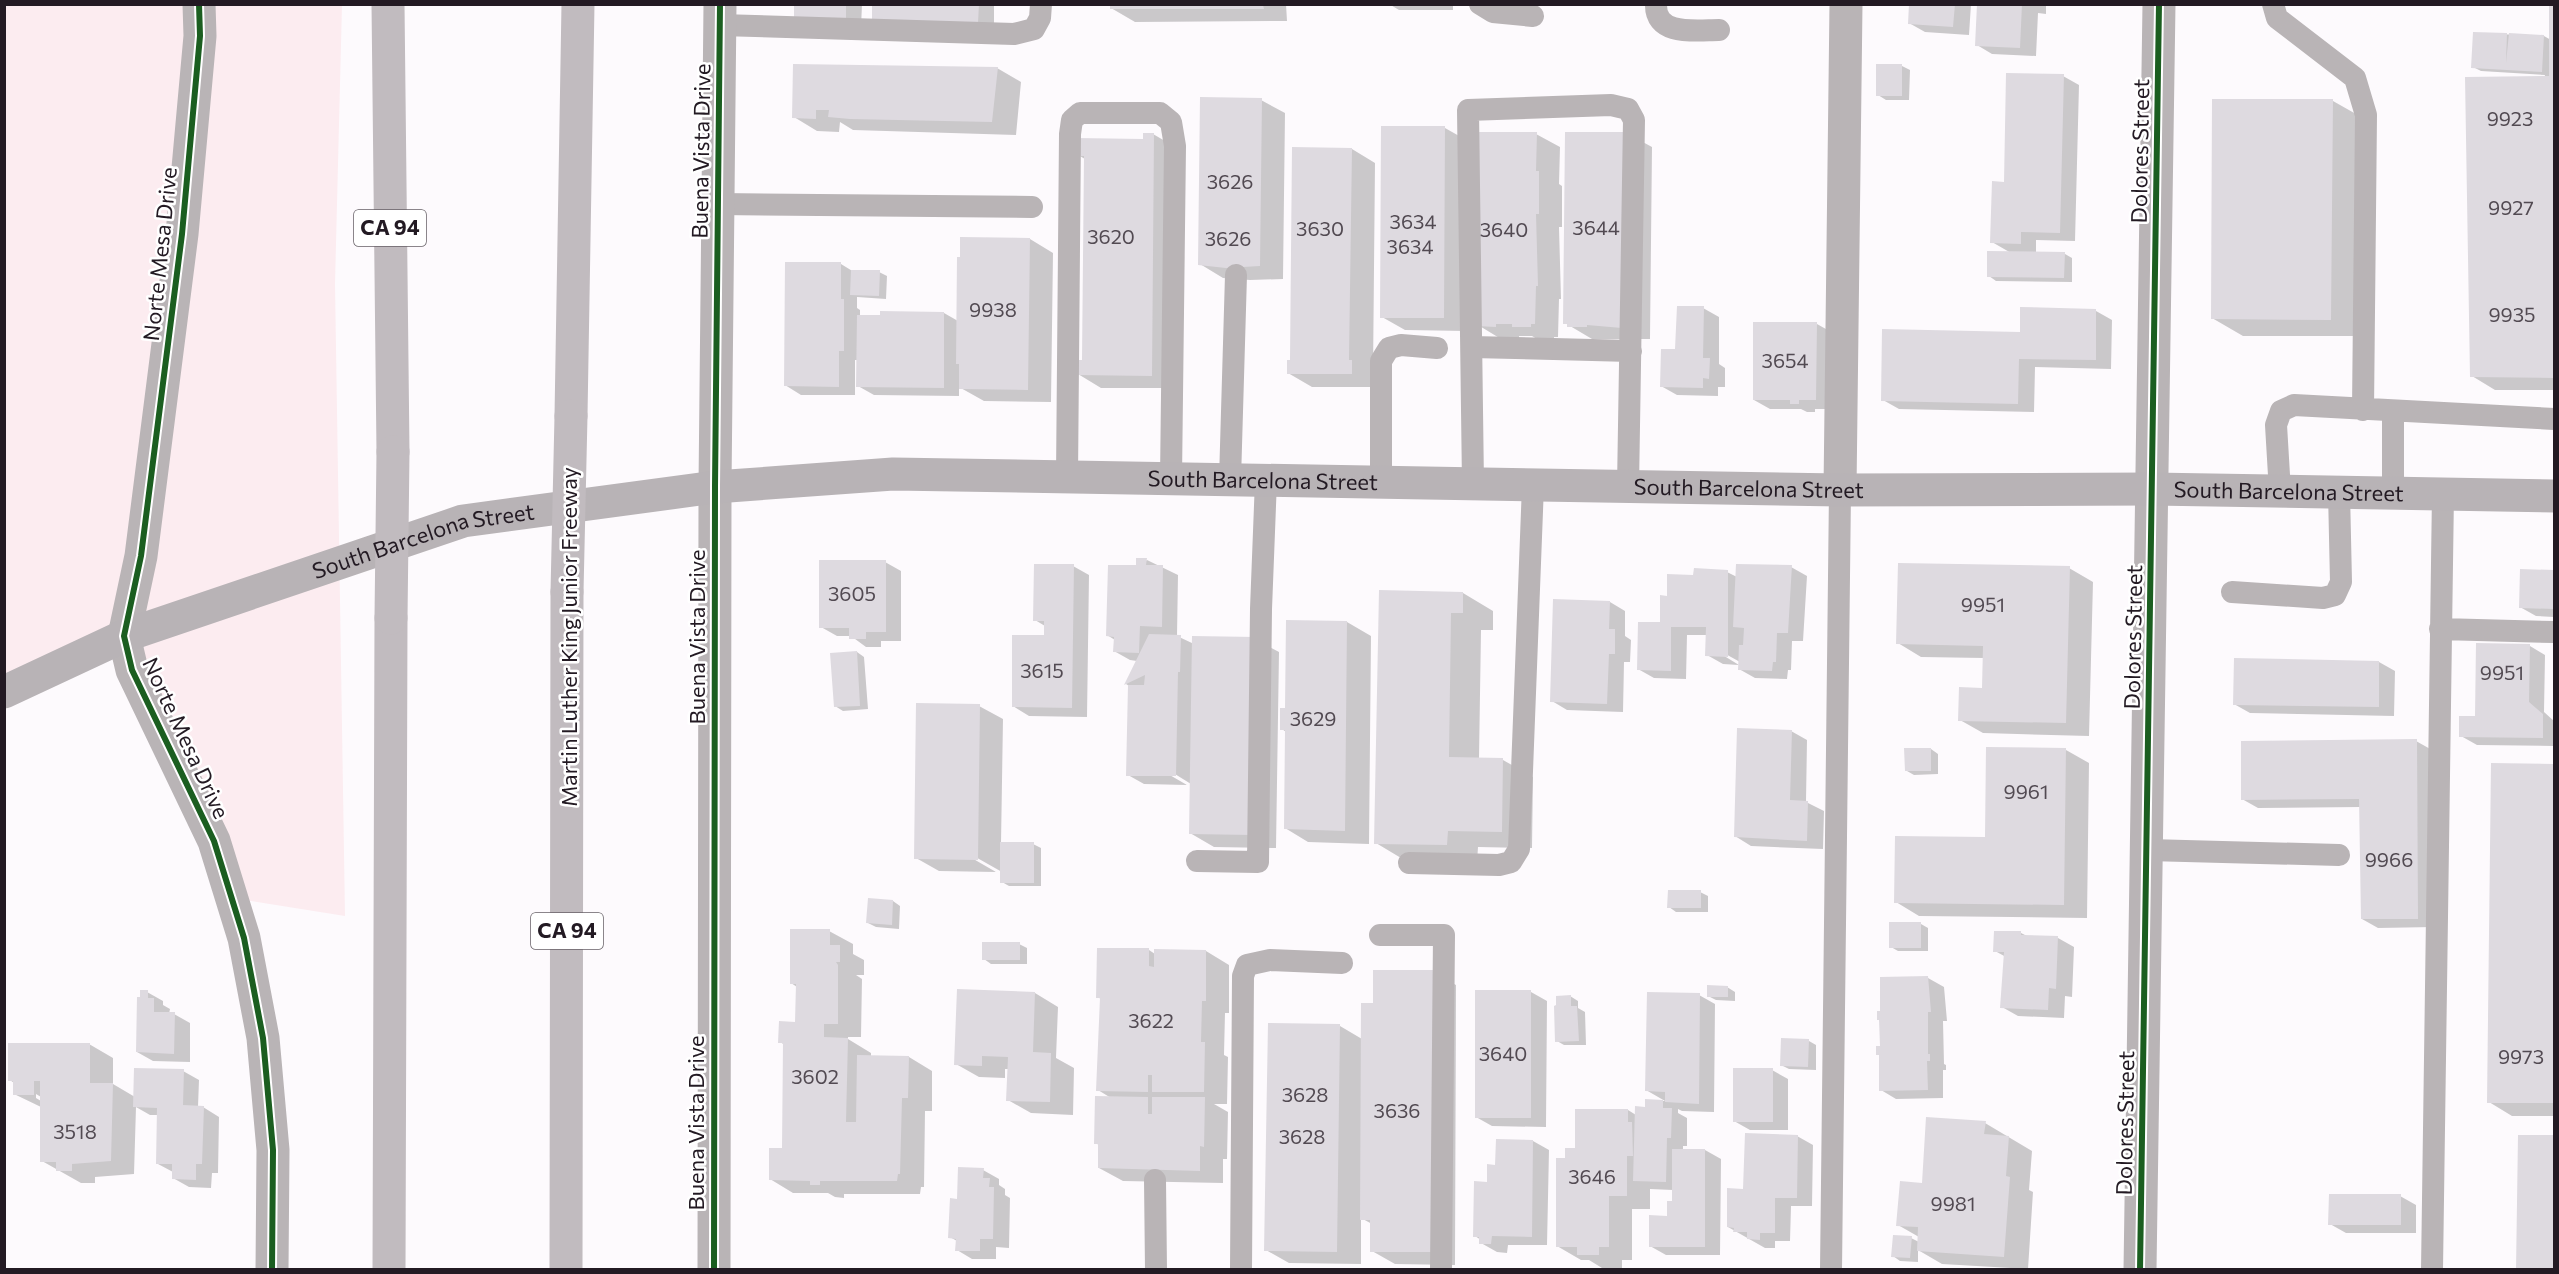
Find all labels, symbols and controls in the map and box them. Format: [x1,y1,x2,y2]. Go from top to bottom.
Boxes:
street label: Buena Vista Drive [685,63,716,239]
street label: Dolores Street [2125,79,2154,223]
house number: 9923 [2487,106,2533,130]
street label: Norte Mesa Drive [137,166,182,342]
house number: 3626 [1207,169,1253,193]
house number: 9927 [2488,195,2534,219]
house number: 3634 [1390,209,1436,233]
road number: CA 94 [354,210,426,246]
house number: 3644 [1572,215,1620,239]
house number: 3630 [1296,216,1344,240]
house number: 3640 [1480,217,1528,241]
house number: 3620 [1087,224,1135,248]
house number: 3626 [1205,226,1251,250]
house number: 3634 [1387,234,1433,258]
house number: 9938 [969,297,1017,321]
house number: 9935 [2488,302,2536,326]
house number: 3654 [1761,348,1809,372]
street label: South Barcelona Street [1147,464,1378,495]
street label: Martin Luther King Junior Freeway [555,467,582,807]
street label: South Barcelona Street [1633,473,1864,503]
street label: South Barcelona Street [2173,475,2404,506]
street label: South Barcelona Street [308,498,536,584]
street label: Buena Vista Drive [683,549,710,725]
street label: Dolores Street [2118,565,2147,709]
house number: 3605 [828,581,876,605]
house number: 9951 [1961,592,2005,616]
street label: Norte Mesa Drive [137,653,236,823]
house number: 3615 [1020,658,1064,682]
house number: 9951 [2480,660,2524,684]
house number: 3629 [1290,706,1336,730]
house number: 9961 [2004,779,2048,803]
house number: 9966 [2365,847,2413,871]
road number: CA 94 [531,913,603,949]
house number: 3622 [1128,1008,1174,1032]
street label: Buena Vista Drive [682,1035,709,1211]
house number: 3640 [1479,1041,1527,1065]
house number: 9973 [2498,1044,2544,1068]
street label: Dolores Street [2110,1051,2139,1195]
house number: 3602 [791,1064,839,1088]
house number: 3628 [1282,1082,1328,1106]
house number: 3636 [1373,1098,1421,1122]
house number: 3518 [53,1119,97,1143]
house number: 3628 [1279,1124,1325,1148]
house number: 3646 [1568,1164,1616,1188]
house number: 9981 [1931,1191,1975,1215]

